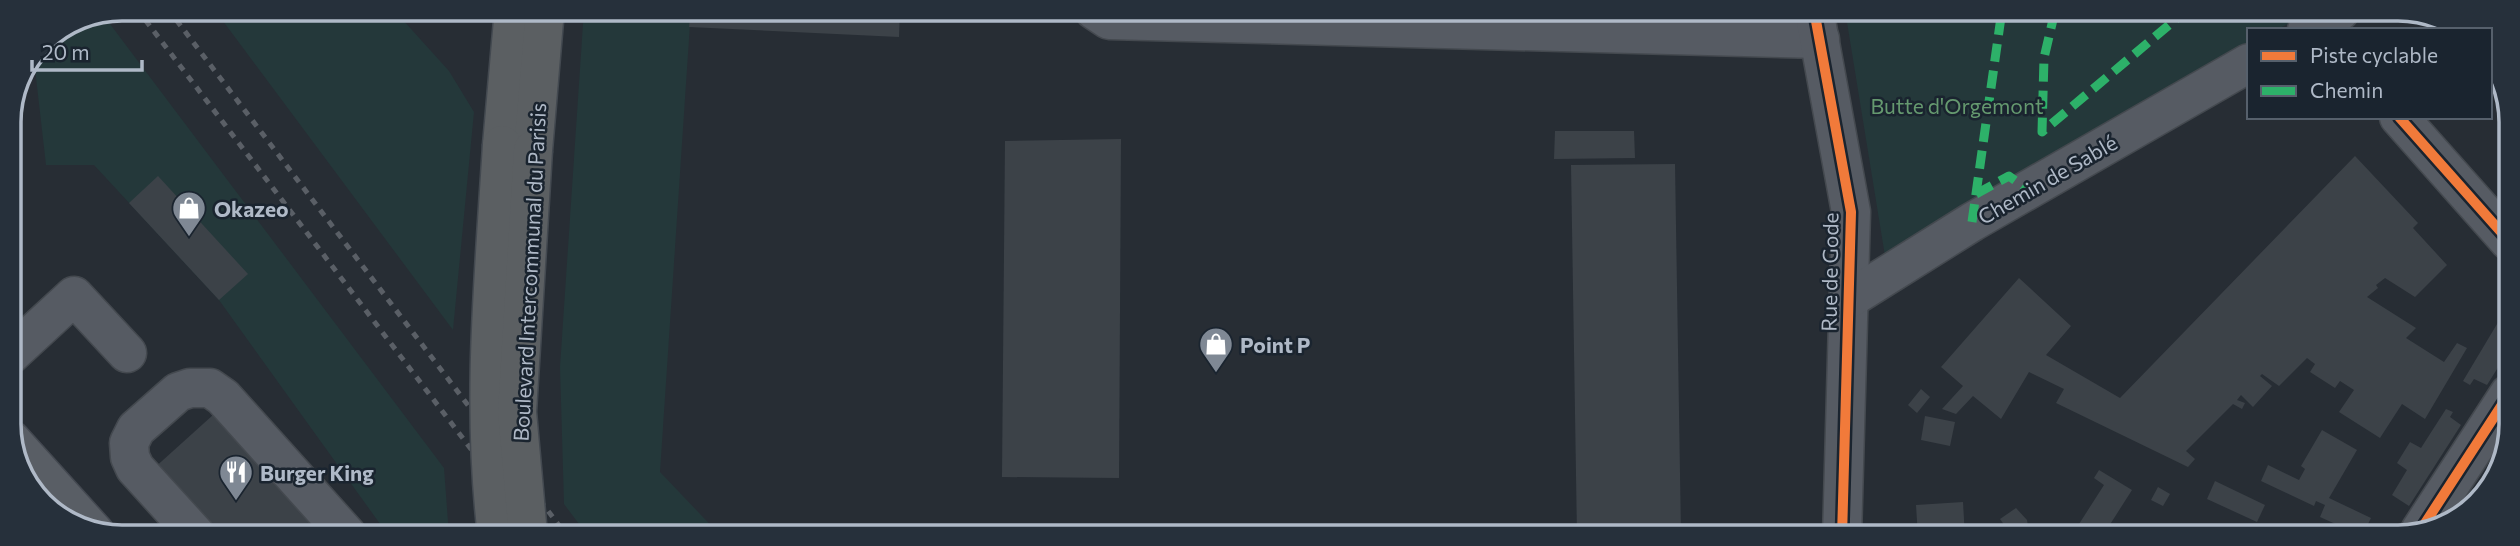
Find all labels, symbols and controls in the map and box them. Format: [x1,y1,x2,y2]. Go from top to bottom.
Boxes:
scale bar [32,28,142,72]
legend [2247,28,2492,119]
text: 20 m [42,39,90,64]
text: Piste cyclable [2310,42,2438,67]
text: Chemin [2310,77,2383,102]
park label: Butte d'Orgemont [1870,93,2044,118]
street label: Boulevard Intercommunal du Parisis [508,102,550,442]
street label: Chemin de Sablé [1973,129,2121,229]
shop icon: Okazeo [170,189,208,238]
place label: Okazeo [214,196,289,221]
street label: Rue de Gode [1815,212,1843,332]
shop icon: Point P [1197,325,1235,374]
place label: Point P [1240,332,1310,357]
restaurant icon: Burger King [217,453,255,502]
place label: Burger King [260,460,374,485]

